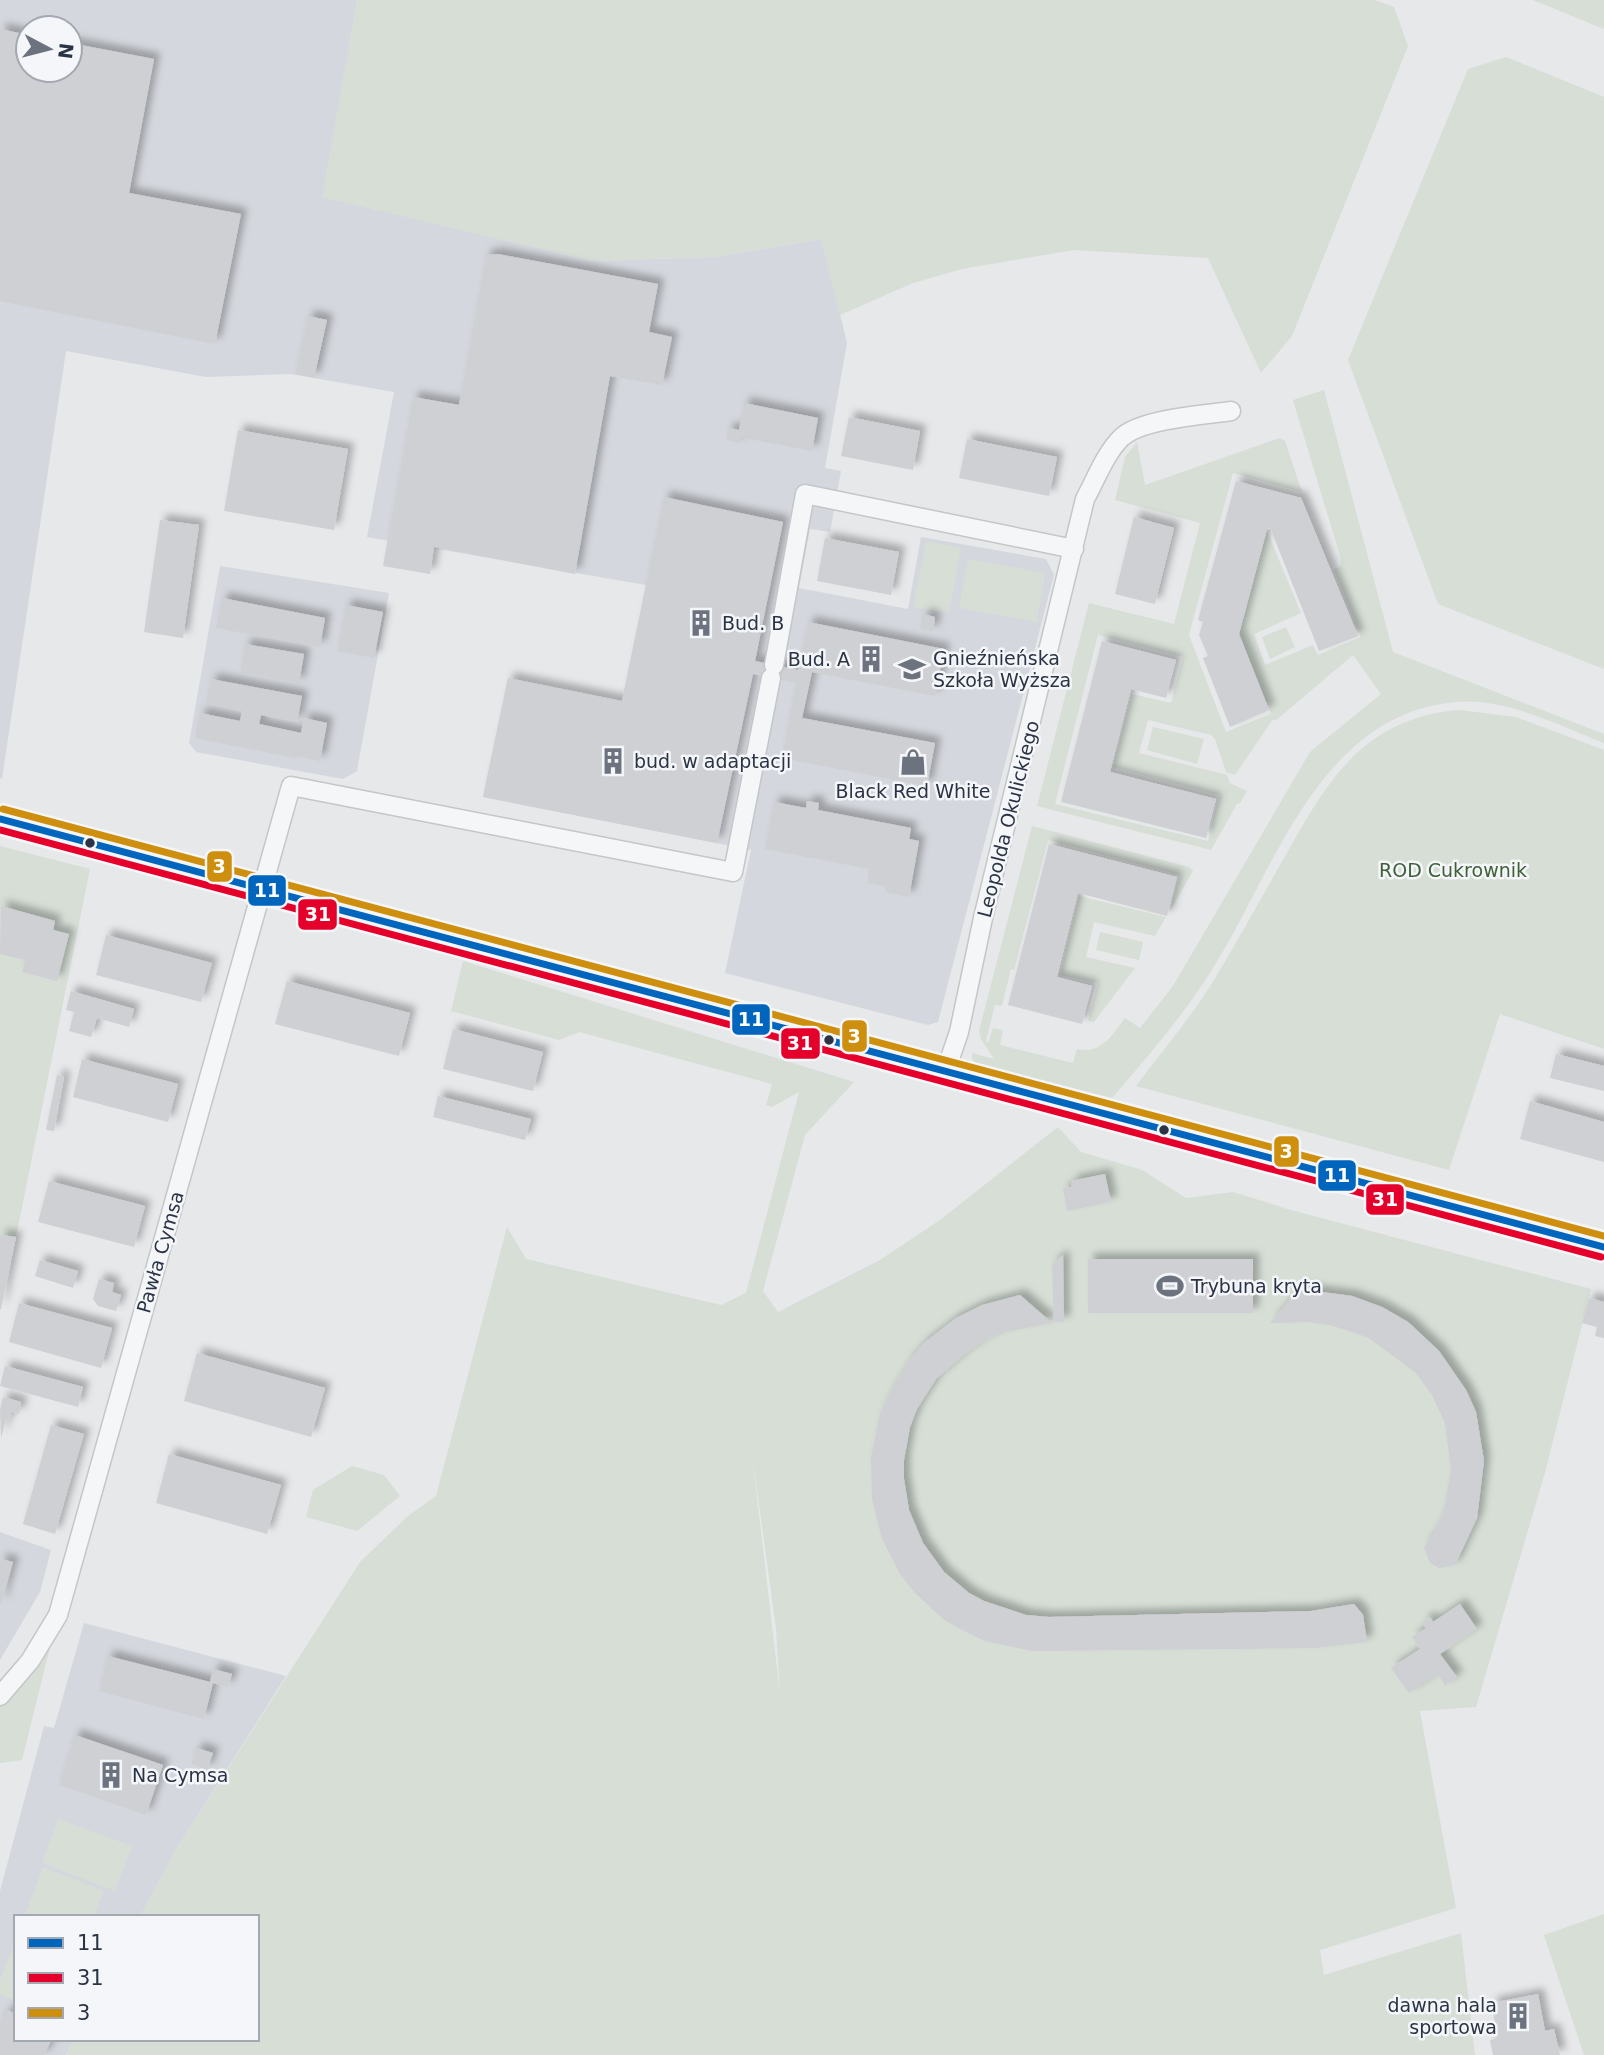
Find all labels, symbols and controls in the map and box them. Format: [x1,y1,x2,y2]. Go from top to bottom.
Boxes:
north arrow [14,14,84,84]
text: N [54,42,78,60]
building icon: Bud. B [686,608,716,638]
place label: Bud. B [722,612,784,634]
building icon: Bud. A [856,644,886,674]
place label: Gnieźnieńska Szkoła Wyższa [933,647,1071,691]
place label: Bud. A [788,648,850,670]
school or university icon: Gnieźnieńska Szkoła Wyższa [897,654,927,684]
street label: Leopolda Okulickiego [973,718,1043,920]
building icon: bud. w adaptacji [598,746,628,776]
shop icon: Black Red White [898,747,928,777]
place label: bud. w adaptacji [634,750,791,772]
place label: Black Red White [836,780,990,802]
unlabelled marker [83,836,97,850]
line badge: 3 [206,850,233,883]
text: 3 [212,855,226,877]
park label: ROD Cukrownik [1379,859,1527,881]
line badge: 11 [247,874,287,907]
text: 11 [254,879,280,901]
line badge: 31 [297,898,338,931]
text: 31 [305,903,331,925]
line badge: 11 [731,1003,771,1036]
text: 11 [738,1008,764,1030]
line badge: 3 [841,1019,868,1053]
text: 3 [847,1025,861,1047]
line badge: 31 [780,1027,821,1060]
text: 31 [787,1032,813,1054]
unlabelled marker [822,1033,836,1047]
unlabelled marker [1157,1123,1171,1137]
line badge: 3 [1273,1135,1300,1168]
text: 3 [1279,1140,1293,1162]
line badge: 11 [1317,1159,1357,1192]
text: 11 [1324,1164,1350,1186]
line badge: 31 [1365,1183,1405,1216]
text: 31 [1372,1188,1398,1210]
street label: Pawła Cymsa [132,1189,188,1315]
sports icon: Trybuna kryta [1155,1271,1185,1301]
place label: Trybuna kryta [1190,1275,1322,1297]
building icon: Na Cymsa [96,1760,126,1790]
place label: Na Cymsa [132,1764,228,1786]
legend [14,1915,259,2041]
text: 11 [77,1931,104,1955]
text: 31 [77,1966,104,1990]
place label: dawna hala sportowa [1387,1994,1497,2038]
text: 3 [77,2001,90,2025]
building icon: dawna hala sportowa [1503,2001,1533,2031]

